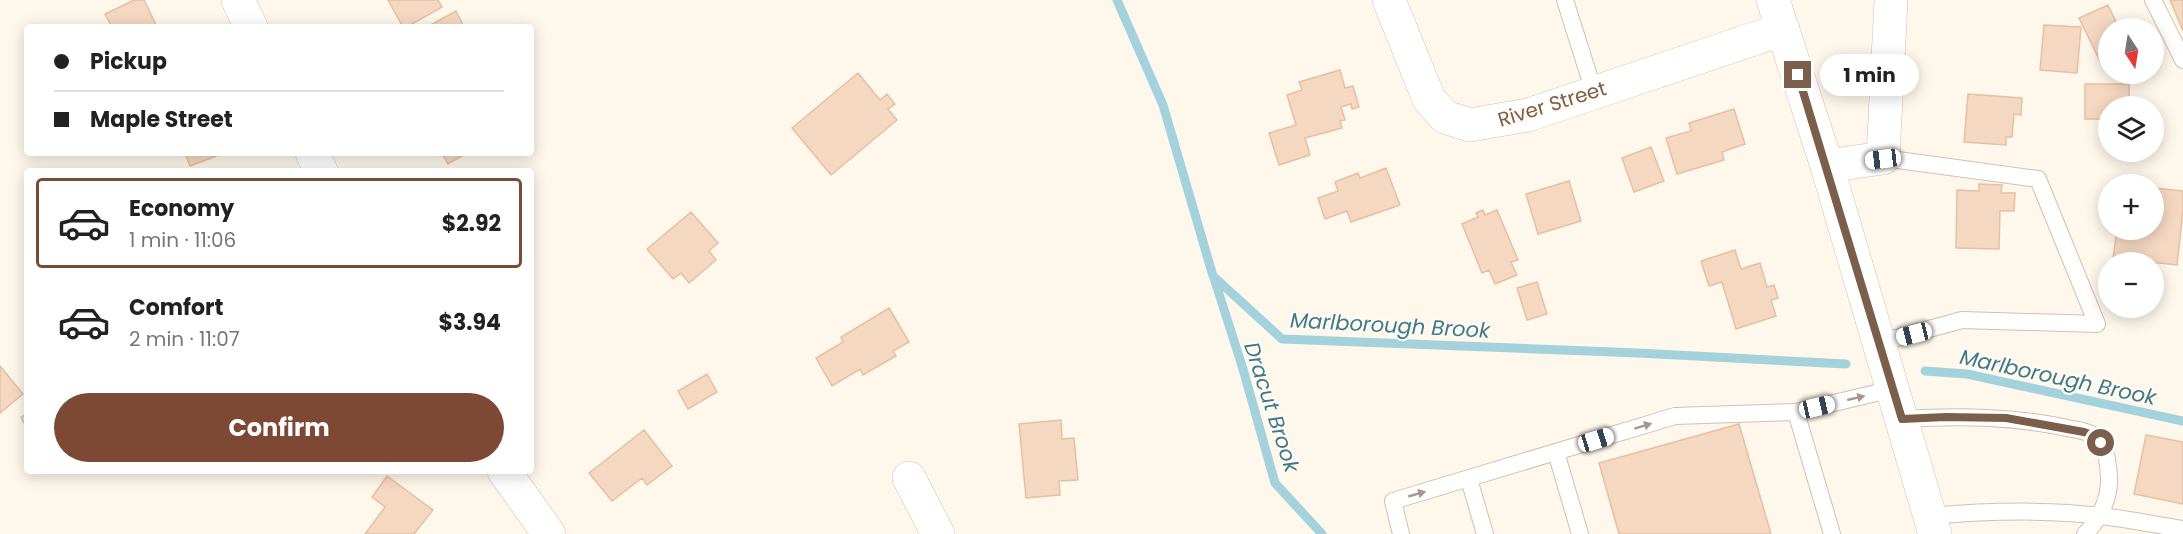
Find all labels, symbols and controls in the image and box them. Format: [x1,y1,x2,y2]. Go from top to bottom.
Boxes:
north arrow [2098,18,2164,84]
map controls [2098,18,2164,318]
text: Pickup [90,46,167,77]
callout: 1 min [1819,54,1918,96]
route end [1784,61,1811,88]
text: 1 min [1843,61,1896,89]
street label: River Street [1494,74,1610,134]
button: layers [2098,96,2164,162]
text: Maple Street [90,104,233,135]
car [1864,148,1902,170]
button: + [2098,174,2164,240]
text: Economy [129,193,234,224]
icon: car [57,196,111,250]
text: $2.92 [442,208,501,239]
text: 1 min · 11:06 [129,226,236,254]
button: − [2098,252,2164,318]
text: Comfort [129,292,223,323]
icon: car [57,295,111,349]
water label: Marlborough Brook [1289,305,1492,345]
text: $3.94 [439,307,501,338]
car [1894,321,1934,347]
text: 2 min · 11:07 [129,325,240,353]
water label: Dracut Brook [1237,338,1307,477]
water label: Marlborough Brook [1957,342,2160,412]
one-way arrow [1847,392,1865,402]
button: Confirm [54,393,504,462]
car [1797,394,1837,420]
one-way arrow [1634,420,1652,430]
car [1576,426,1616,454]
route start [2087,429,2114,456]
one-way arrow [1408,489,1426,498]

